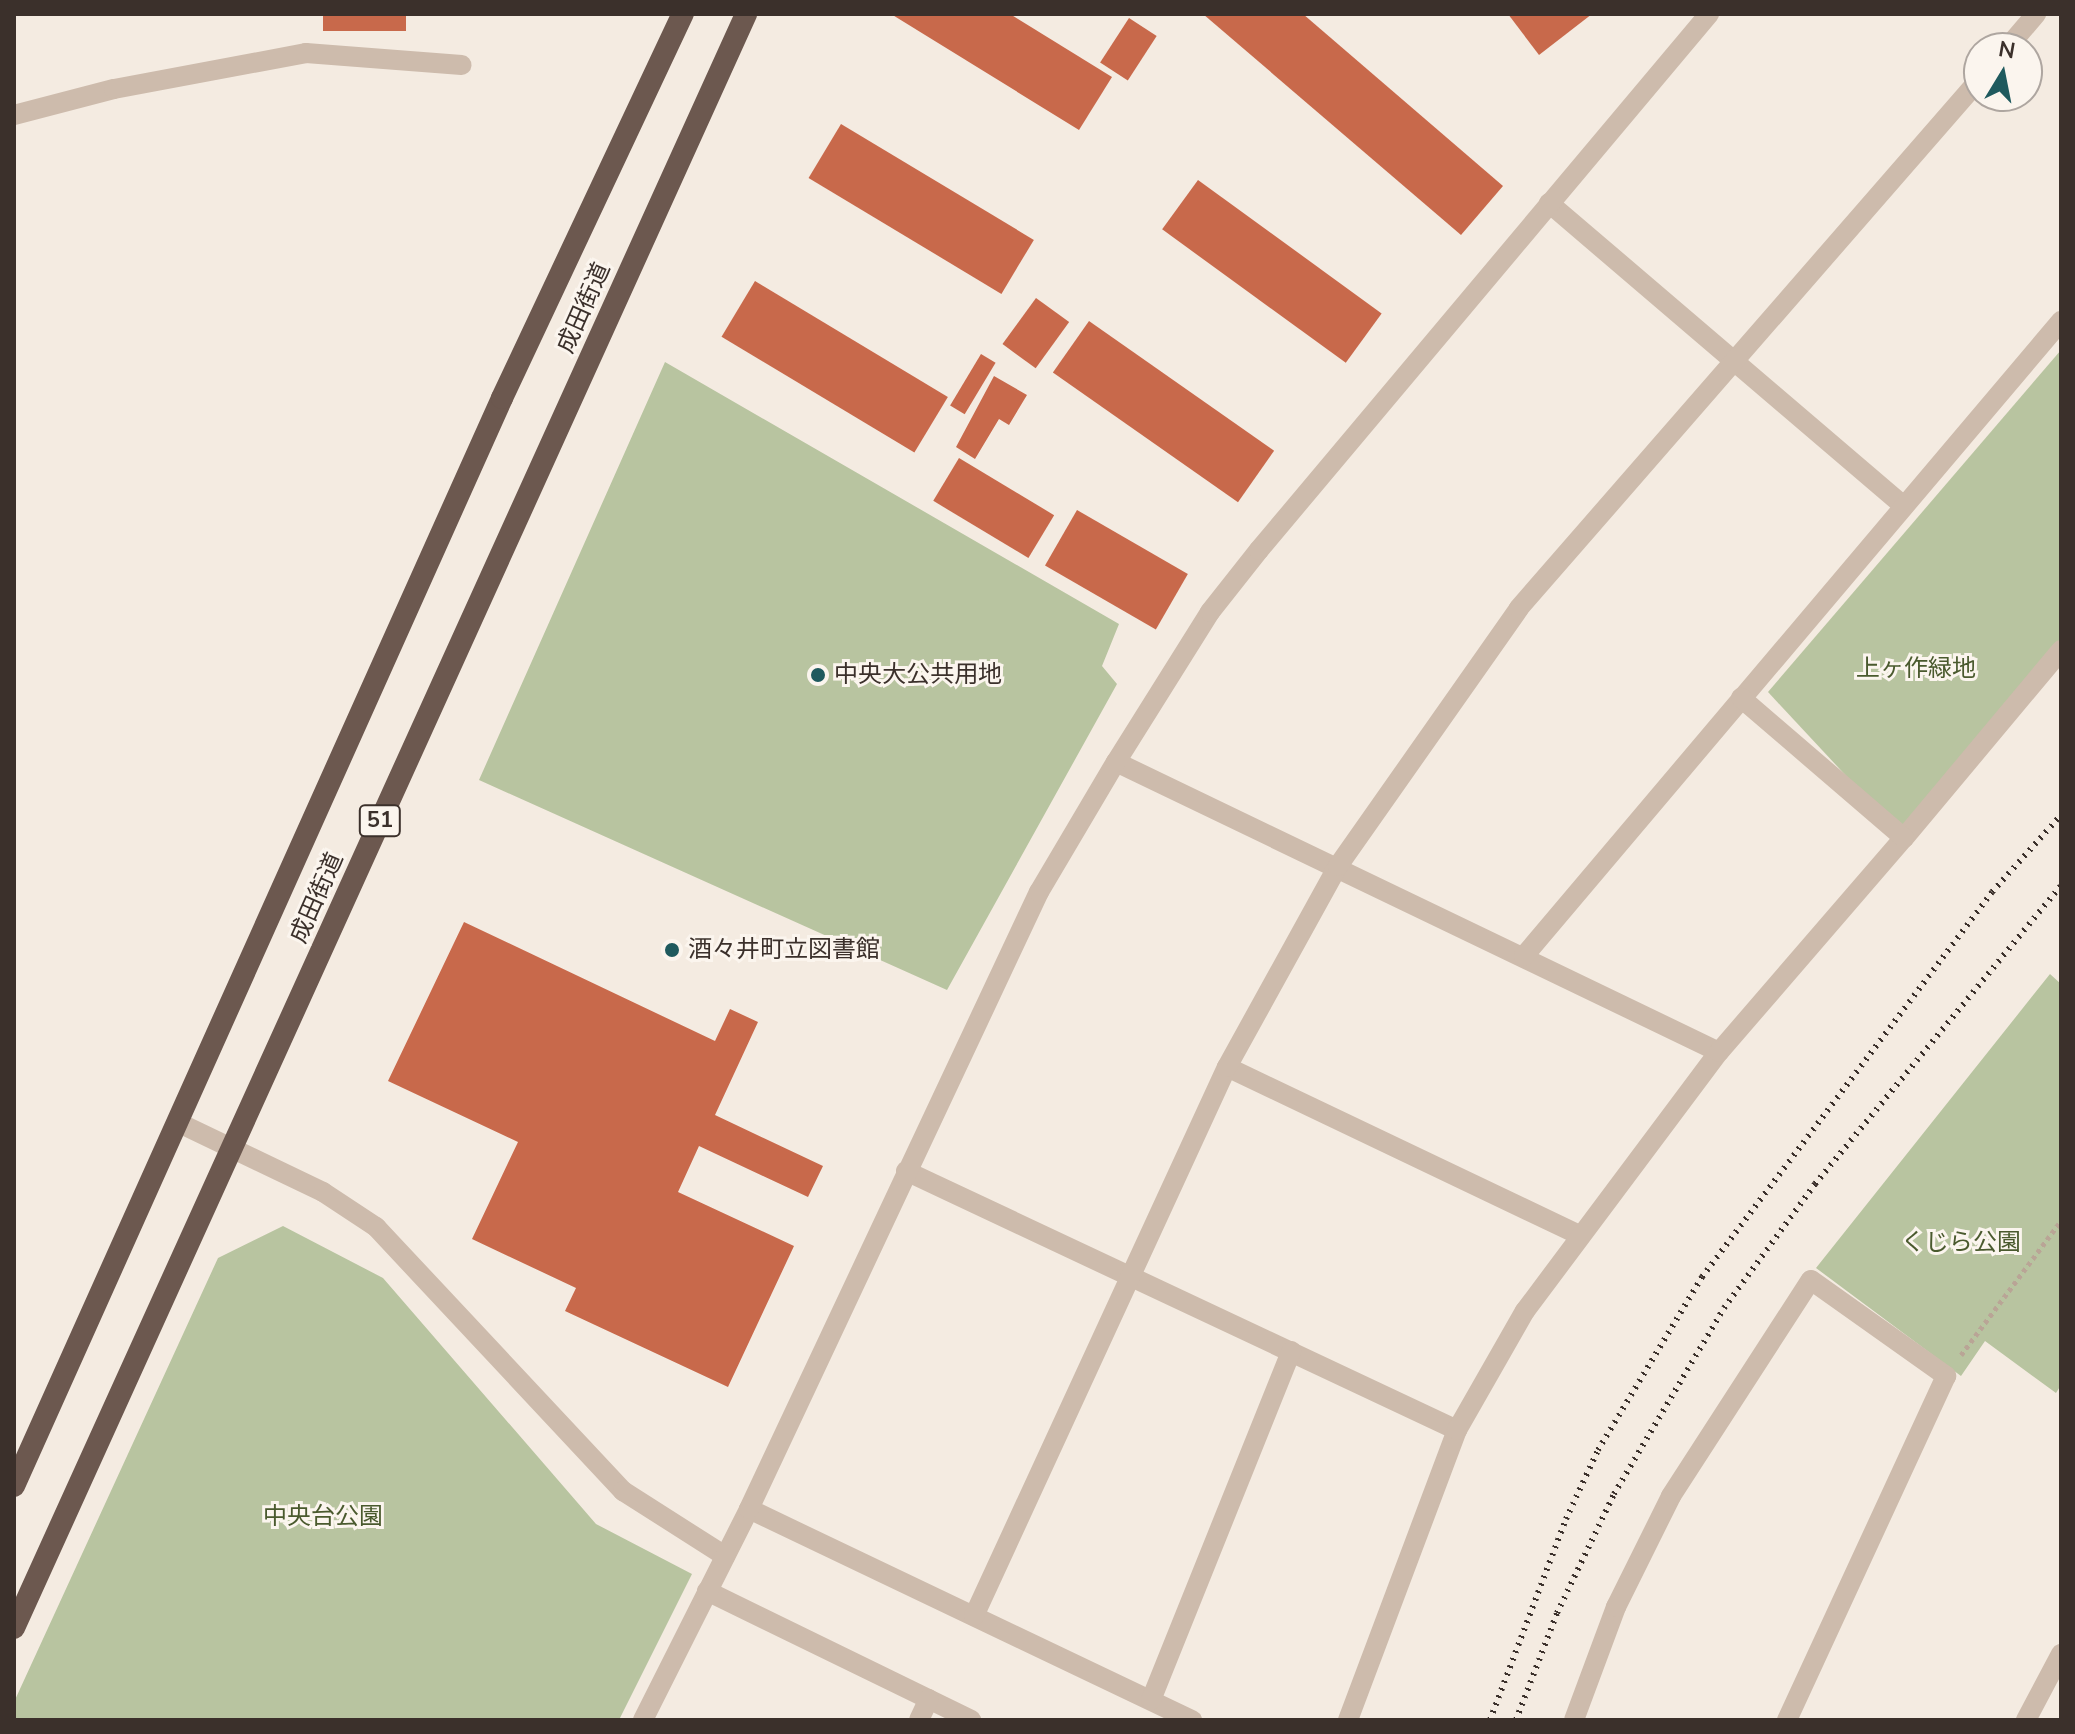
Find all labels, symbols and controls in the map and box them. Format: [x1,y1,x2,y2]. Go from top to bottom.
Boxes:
north arrow [1963,32,2043,112]
text: N [1996,34,2018,67]
street label: 成田街道 [551,258,617,358]
park label: 上ヶ作緑地 [1856,655,1976,683]
place label: 中央大公共用地 [834,661,1002,689]
marker: 中央大公共用地 [809,666,827,684]
road number: 51 [358,803,402,839]
street label: 成田街道 [284,848,350,948]
place label: 酒々井町立図書館 [688,936,880,964]
marker: 酒々井町立図書館 [663,941,681,959]
park label: くじら公園 [1901,1229,2021,1257]
park label: 中央台公園 [263,1503,383,1531]

